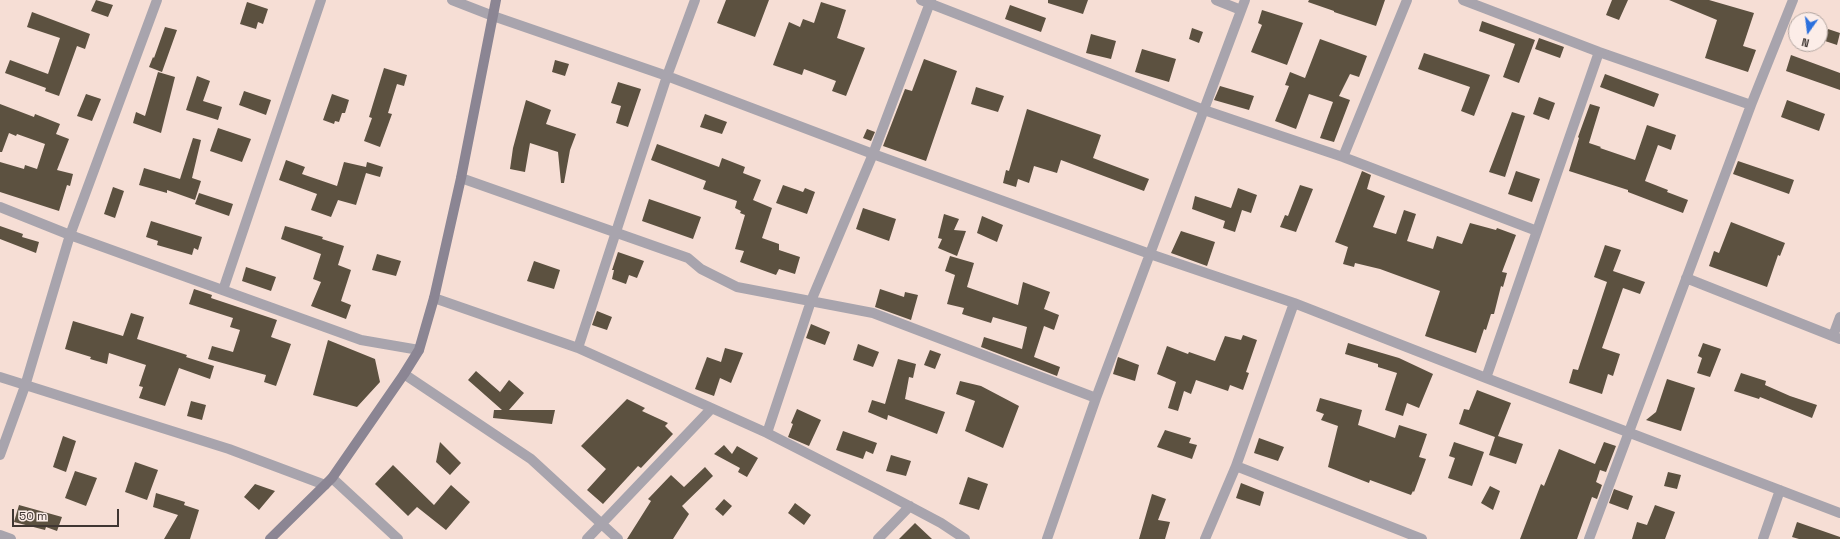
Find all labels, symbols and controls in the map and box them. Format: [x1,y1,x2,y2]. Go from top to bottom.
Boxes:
north arrow [1788,12,1828,52]
text: N [1800,35,1811,50]
scale bar [14,501,121,527]
text: 50 m [19,508,47,524]

